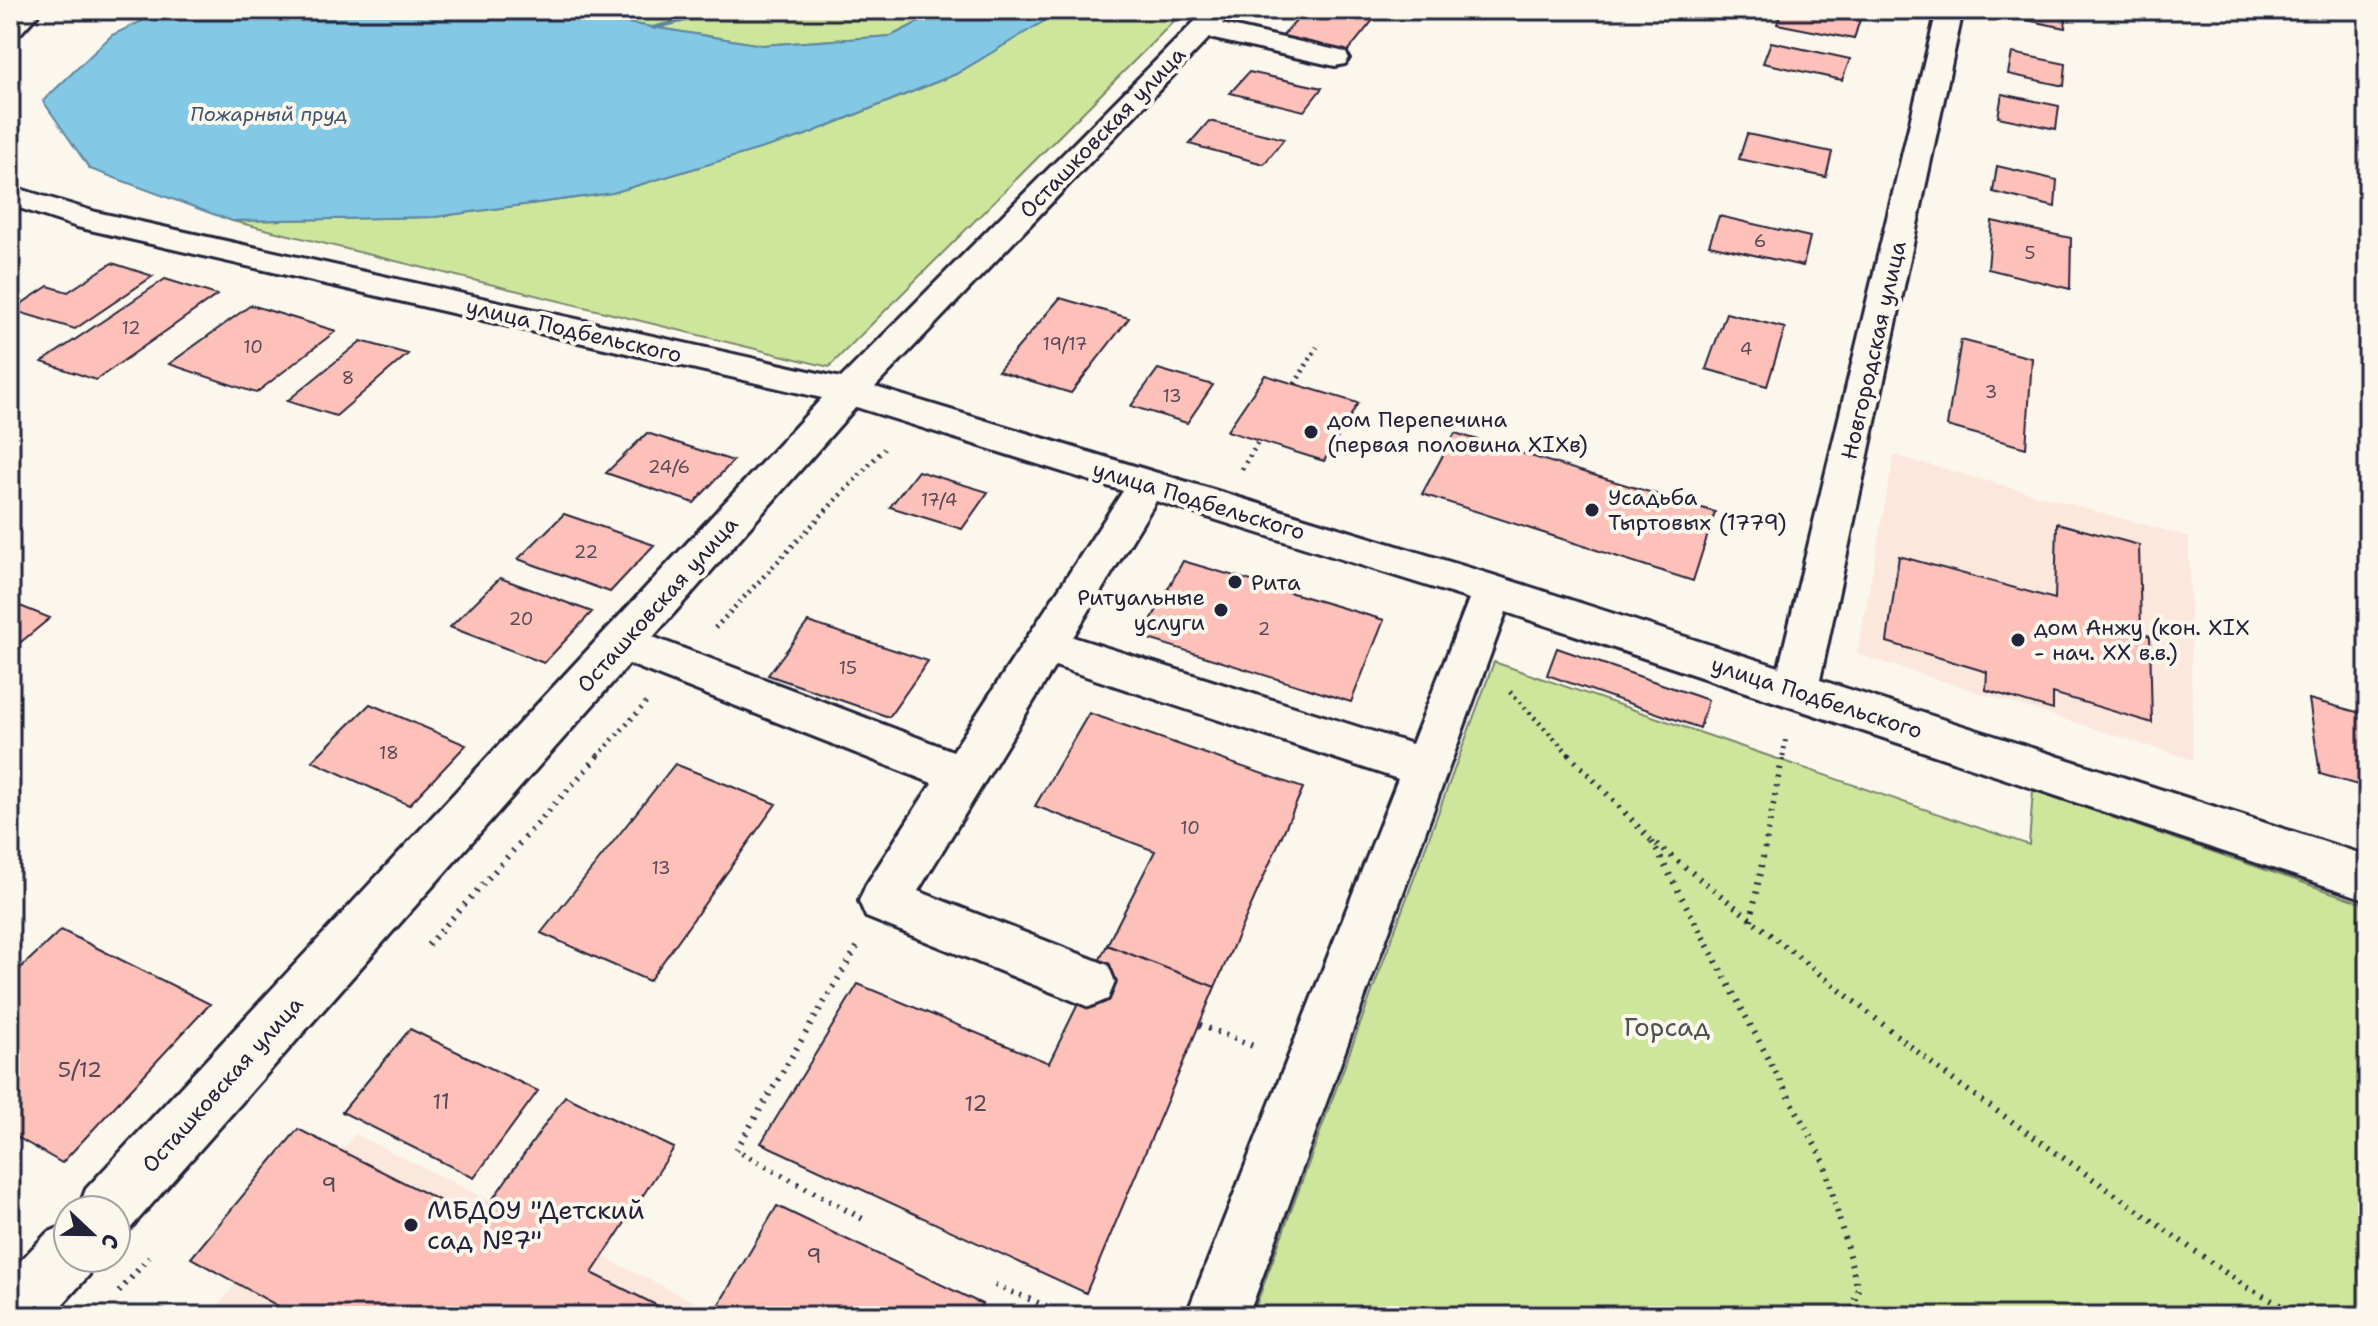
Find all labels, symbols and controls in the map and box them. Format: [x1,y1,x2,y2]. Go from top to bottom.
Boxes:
street label: Осташковская улица [1013,40,1192,224]
water label: Пожарный пруд [190,101,348,127]
house number: 6 [1754,229,1766,253]
street label: Новгородская улица [1834,238,1913,462]
house number: 5 [2024,241,2036,265]
street label: улица Подбельского [463,292,685,369]
house number: 12 [121,316,141,340]
house number: 19/17 [1043,332,1087,356]
house number: 10 [243,335,263,359]
house number: 4 [1740,337,1752,361]
house number: 8 [342,366,354,390]
house number: 3 [1985,380,1997,404]
house number: 13 [1162,384,1182,408]
place label: дом Перепечина (первая половина XIXв) [1327,405,1588,459]
marker: дом Перепечина (первая половина XIXв) [1302,423,1320,441]
street label: улица Подбельского [1089,454,1309,547]
house number: 24/6 [648,455,690,479]
place label: Усадьба Тыртовых (1779) [1608,483,1787,537]
house number: 17/4 [921,488,957,512]
marker: Усадьба Тыртовых (1779) [1583,501,1601,519]
street label: Осташковская улица [570,510,745,699]
house number: 22 [574,540,598,564]
place label: Рита [1251,568,1301,597]
marker: Рита [1226,573,1244,591]
place label: Ритуальные услуги [1077,583,1205,637]
marker: Ритуальные услуги [1212,601,1230,619]
house number: 20 [509,607,533,631]
place label: дом Анжу (кон. XIX - нач. XX в.в.) [2034,613,2250,667]
house number: 2 [1258,617,1270,641]
marker: дом Анжу (кон. XIX - нач. XX в.в.) [2009,631,2027,649]
street label: улица Подбельского [1707,650,1926,745]
house number: 15 [839,656,857,680]
house number: 18 [379,741,399,765]
house number: 10 [1180,816,1200,840]
house number: 13 [651,856,671,880]
street label: Осташковская улица [135,990,310,1179]
park label: Горсад [1624,1009,1711,1044]
house number: 5/12 [58,1055,102,1084]
house number: 11 [432,1087,450,1116]
house number: 12 [964,1089,988,1118]
house number: 9 [321,1170,337,1199]
place label: МБДОУ "Детский сад №7" [427,1192,644,1257]
north arrow [52,1194,132,1274]
marker: МБДОУ "Детский сад №7" [402,1216,420,1234]
text: С [94,1230,126,1253]
house number: 9 [806,1241,822,1270]

